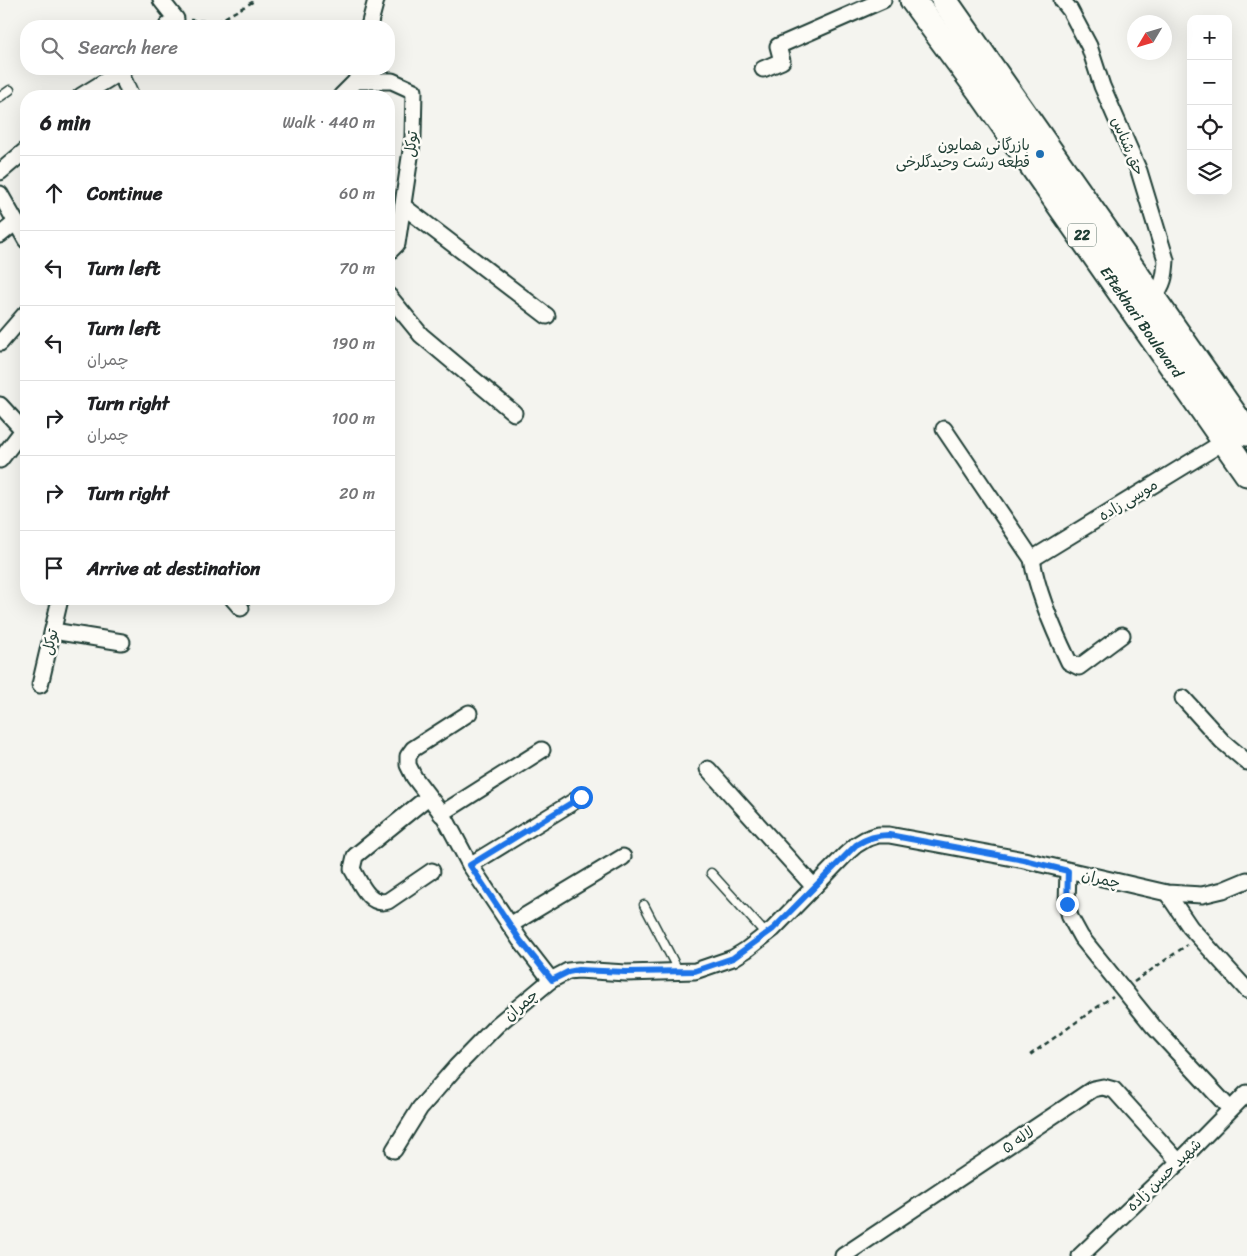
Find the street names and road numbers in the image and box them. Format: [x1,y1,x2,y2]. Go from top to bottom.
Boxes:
street label: حق شناس [1104,112,1152,180]
street label: توکل [397,129,425,158]
road number: 22 [1068,224,1096,246]
street label: Eftekhari Boulevard [1093,261,1191,384]
street label: موسی زاده [1093,472,1163,528]
street label: توکل [34,625,66,658]
street label: چمران [1079,862,1123,896]
street label: چمران [498,982,544,1028]
street label: لاله ۵ [996,1119,1040,1161]
street label: شهید حسن زاده [1120,1132,1208,1218]

